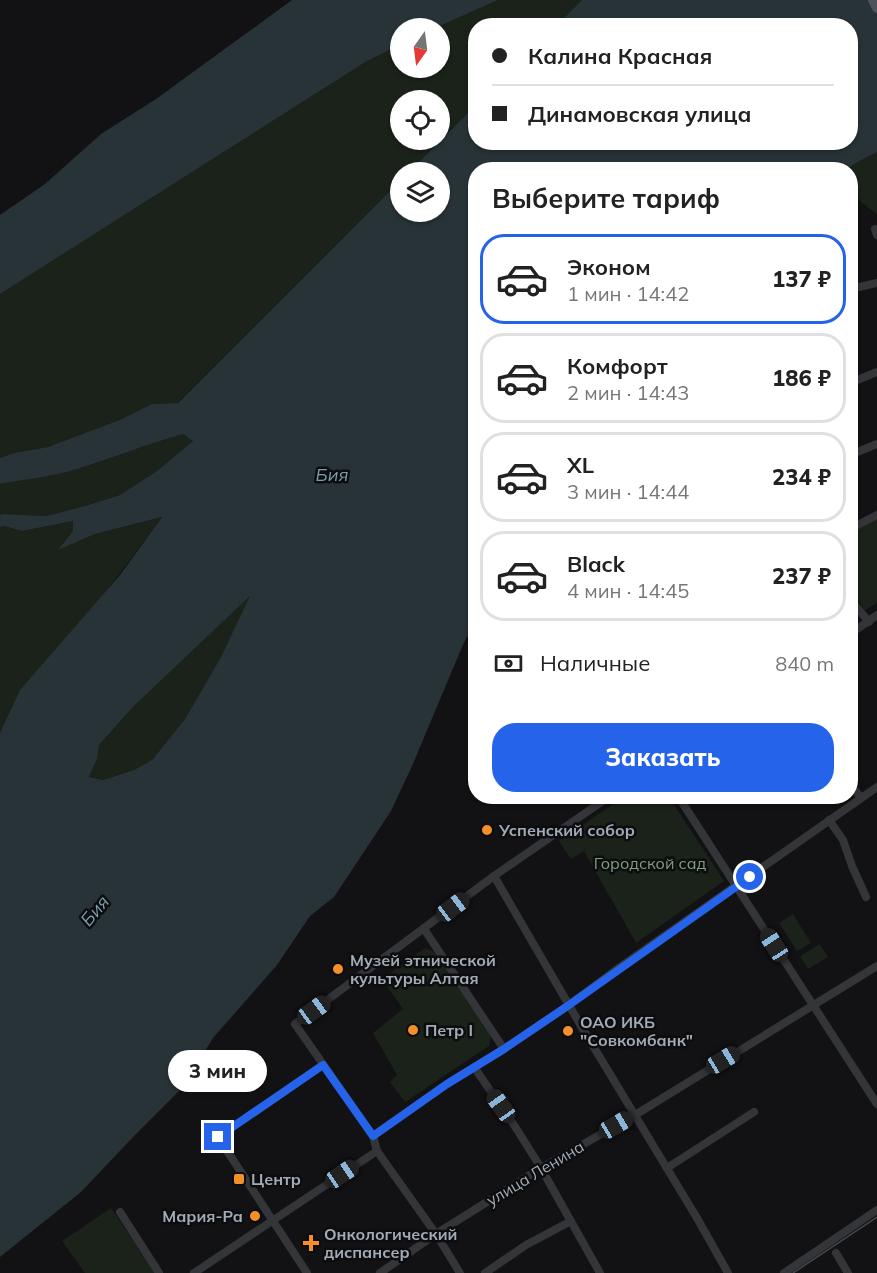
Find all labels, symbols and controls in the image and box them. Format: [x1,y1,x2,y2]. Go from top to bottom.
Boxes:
north arrow [390,18,450,78]
map controls [390,18,450,222]
text: Калина Красная [528,42,712,70]
button: locate [390,90,450,150]
text: Динамовская улица [528,100,751,128]
button: layers [390,162,450,222]
text: Выберите тариф [492,181,720,215]
icon: car [495,252,549,306]
text: Эконом [567,253,651,281]
text: 137 ₽ [772,265,831,293]
text: 1 мин · 14:42 [567,281,689,306]
icon: car [495,351,549,405]
text: Комфорт [567,352,668,380]
text: 186 ₽ [772,364,831,392]
text: 2 мин · 14:43 [567,380,689,405]
icon: car [495,450,549,504]
text: XL [567,451,594,479]
water label: Бия [316,463,349,486]
text: 234 ₽ [772,463,831,491]
text: 3 мин · 14:44 [567,479,689,504]
icon: car [495,549,549,603]
text: Black [567,550,625,578]
text: 237 ₽ [772,562,831,590]
text: 4 мин · 14:45 [567,578,689,603]
icon: cash [492,647,525,680]
text: Наличные [540,649,650,677]
text: 840 m [775,651,834,676]
button: Заказать [492,723,834,792]
place label: Успенский собор [498,820,635,840]
marker: Успенский собор [480,823,494,837]
park label: Городской сад [594,853,706,873]
route start [736,863,763,890]
car [433,889,473,925]
water label: Бия [75,891,114,931]
car [757,925,791,965]
place label: Музей этнической культуры Алтая [350,950,496,988]
marker: Музей этнической культуры Алтая [331,962,345,976]
car [294,992,334,1028]
place label: ОАО ИКБ "Совкомбанк" [580,1012,693,1050]
place label: Петр I [425,1020,473,1040]
marker: Петр I [406,1023,420,1037]
marker: ОАО ИКБ "Совкомбанк" [561,1024,575,1038]
car [703,1043,743,1077]
callout: 3 мин [168,1050,268,1092]
text: 3 мин [189,1058,246,1083]
car [483,1086,519,1126]
car [596,1108,636,1142]
route end [204,1123,231,1150]
street label: улица Ленина [483,1136,587,1210]
car [322,1156,362,1192]
place label: Центр [251,1169,301,1189]
marker: Центр [232,1172,246,1186]
place label: Мария-Ра [162,1206,243,1226]
marker: Мария-Ра [248,1209,262,1223]
place label: Онкологический диспансер [324,1224,457,1262]
marker: Онкологический диспансер [302,1234,320,1252]

